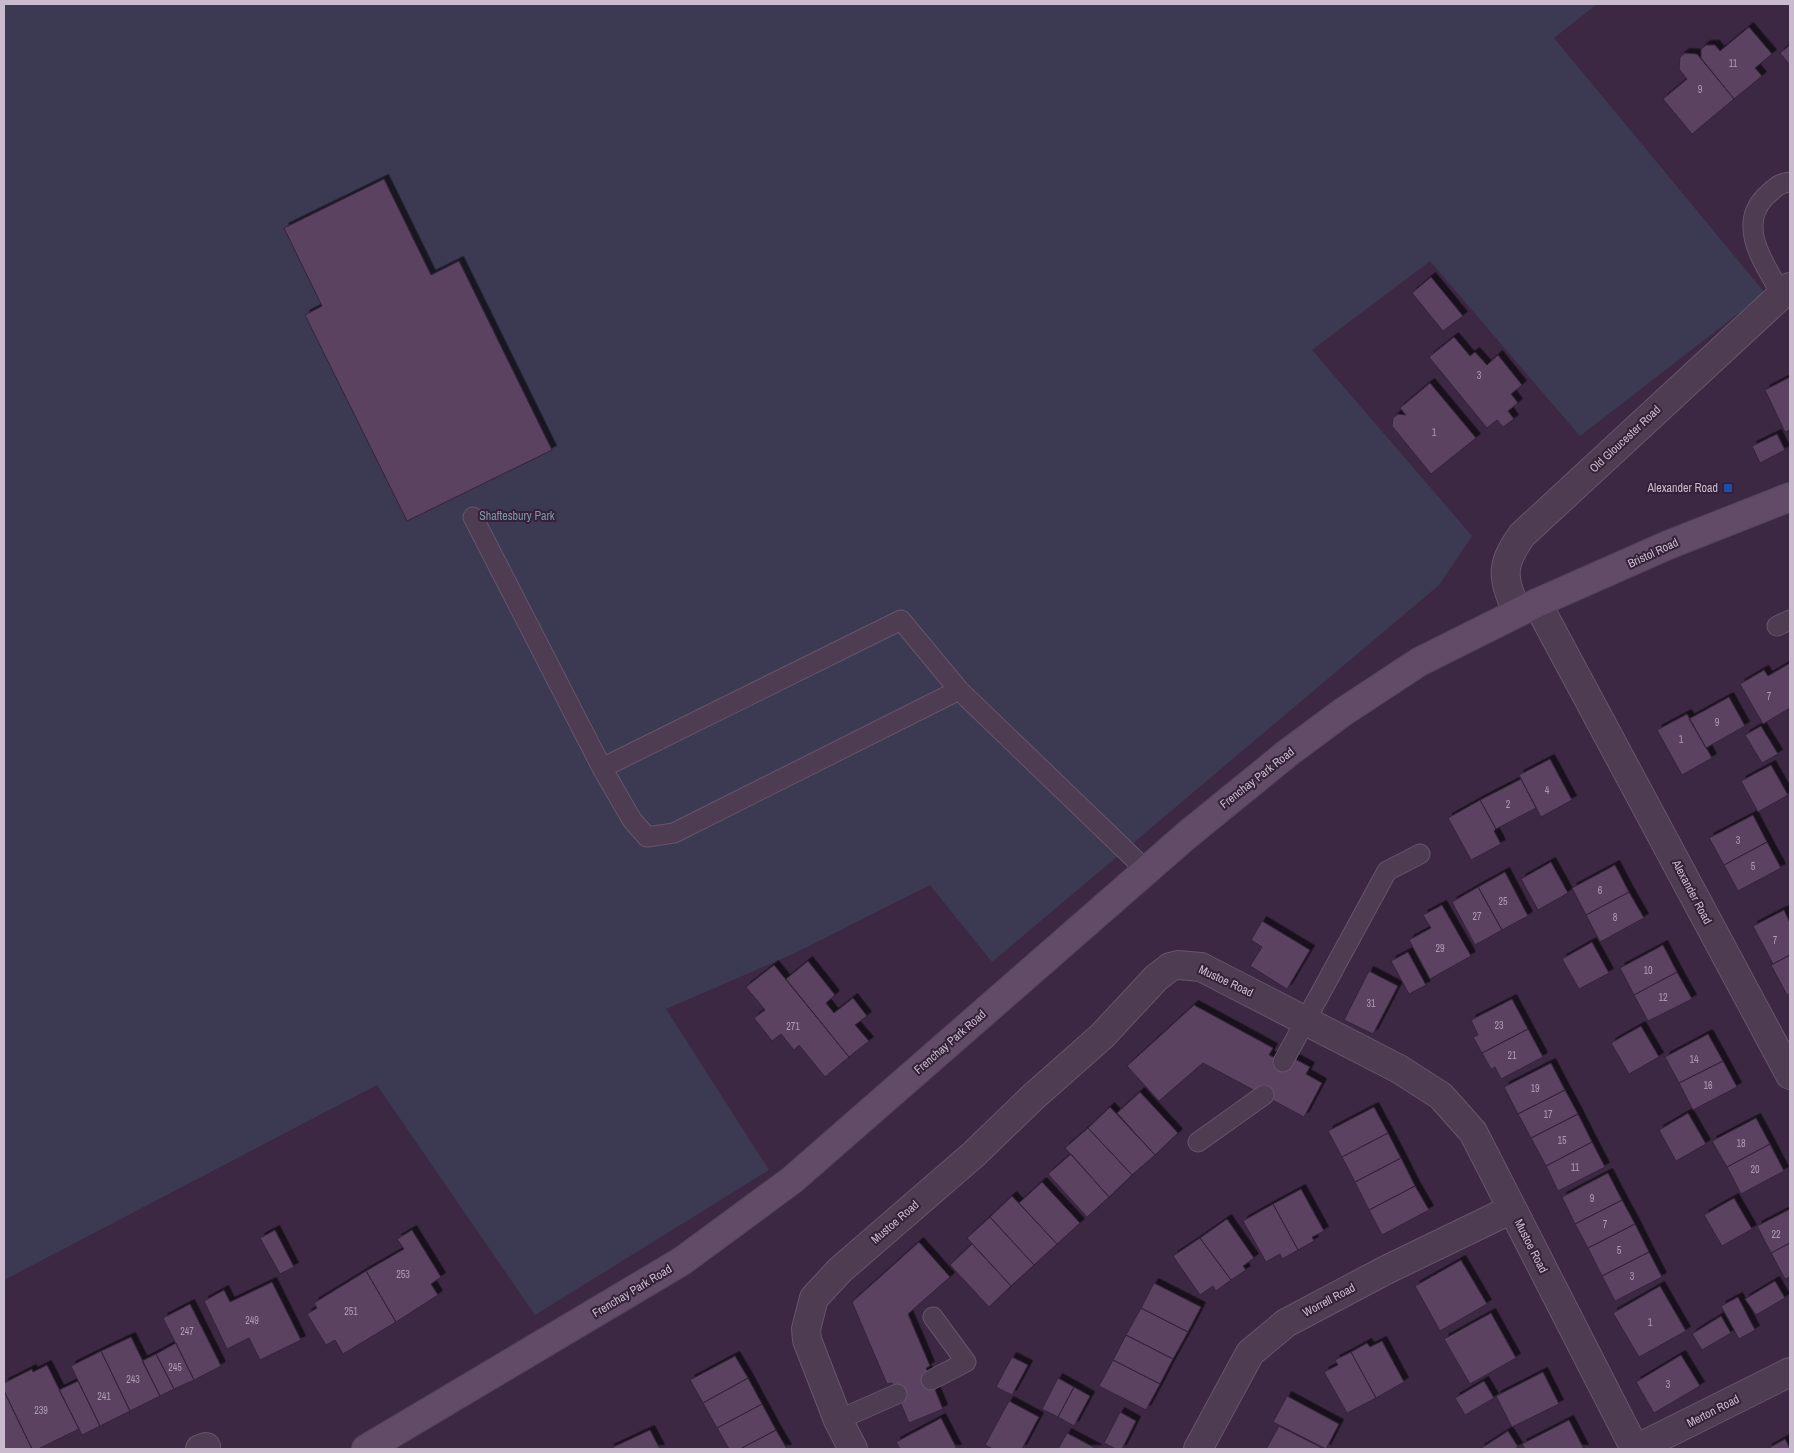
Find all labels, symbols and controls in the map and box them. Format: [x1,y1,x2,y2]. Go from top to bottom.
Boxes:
house number: 11 [1729,57,1738,70]
house number: 9 [1698,83,1703,96]
house number: 3 [1477,369,1482,382]
street label: Old Gloucester Road [1586,402,1664,476]
house number: 1 [1432,426,1437,439]
place label: Alexander Road [1646,480,1718,496]
marker: Alexander Road [1722,482,1734,494]
park label: Shaftesbury Park [479,508,555,524]
street label: Bristol Road [1625,534,1681,572]
house number: 7 [1767,690,1772,703]
house number: 9 [1715,716,1720,729]
house number: 1 [1679,733,1684,746]
street label: Frenchay Park Road [1217,744,1297,812]
house number: 4 [1545,784,1550,797]
house number: 2 [1506,798,1511,811]
house number: 3 [1736,834,1741,847]
street label: Alexander Road [1668,856,1716,927]
house number: 5 [1751,860,1756,873]
house number: 6 [1598,884,1603,897]
house number: 25 [1498,895,1508,908]
house number: 27 [1472,910,1482,923]
house number: 8 [1613,911,1618,924]
house number: 7 [1773,934,1778,947]
house number: 29 [1435,942,1445,955]
street label: Mustoe Road [1196,961,1256,1001]
house number: 10 [1643,964,1653,977]
house number: 12 [1658,991,1668,1004]
house number: 31 [1366,997,1376,1010]
street label: Frenchay Park Road [911,1006,989,1078]
house number: 23 [1494,1019,1504,1032]
house number: 271 [786,1020,800,1033]
house number: 21 [1507,1049,1517,1062]
house number: 14 [1689,1053,1699,1066]
house number: 16 [1703,1079,1713,1092]
house number: 19 [1530,1082,1540,1095]
house number: 17 [1543,1108,1553,1121]
house number: 15 [1557,1134,1567,1147]
house number: 18 [1736,1137,1746,1150]
house number: 11 [1571,1161,1580,1174]
house number: 20 [1750,1163,1760,1176]
house number: 9 [1590,1192,1595,1205]
street label: Mustoe Road [868,1197,922,1247]
street label: Mustoe Road [1511,1216,1551,1276]
house number: 7 [1603,1218,1608,1231]
house number: 22 [1771,1228,1781,1241]
house number: 5 [1617,1244,1622,1257]
street label: Frenchay Park Road [589,1261,675,1321]
house number: 253 [396,1268,410,1281]
house number: 3 [1630,1270,1635,1283]
street label: Worrell Road [1300,1279,1358,1321]
house number: 251 [344,1305,358,1318]
house number: 249 [245,1314,259,1327]
house number: 1 [1648,1316,1653,1329]
house number: 247 [180,1325,194,1338]
house number: 245 [168,1361,182,1374]
house number: 243 [126,1373,140,1386]
house number: 3 [1666,1378,1671,1391]
house number: 241 [97,1390,111,1403]
street label: Merton Road [1684,1391,1742,1431]
house number: 239 [34,1404,48,1417]

